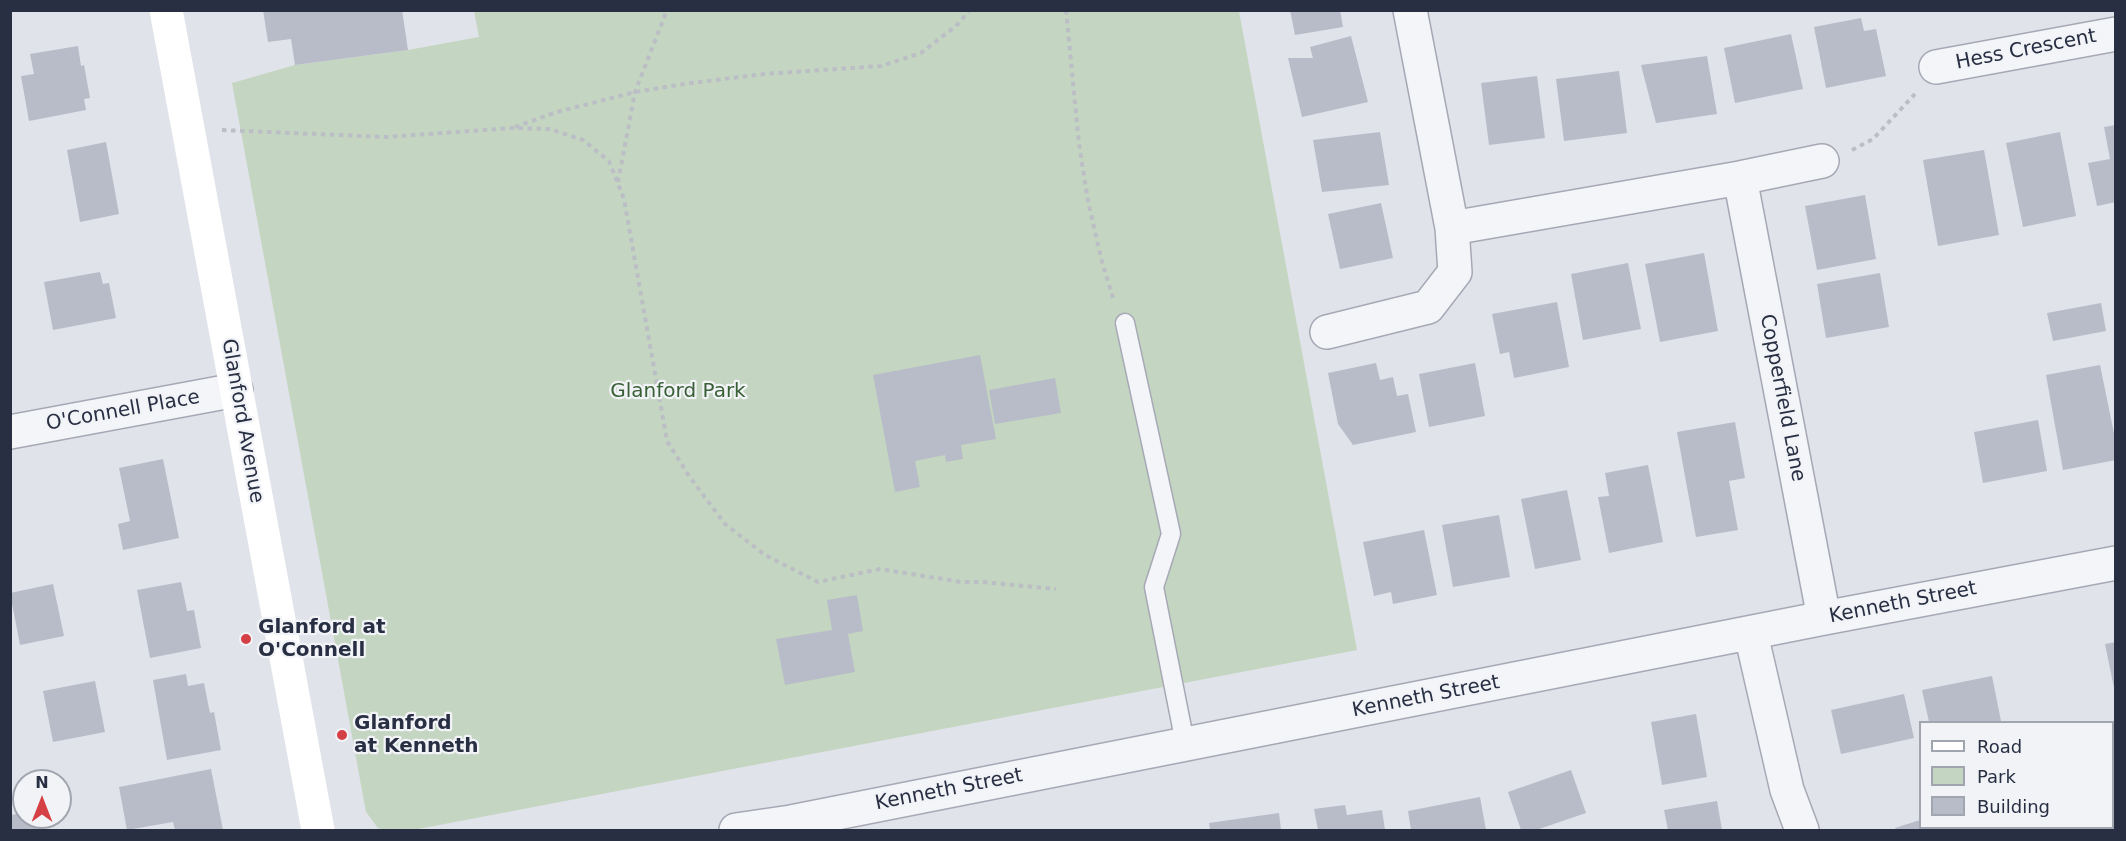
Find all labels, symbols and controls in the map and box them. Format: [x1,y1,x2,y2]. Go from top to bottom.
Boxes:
street label: Hess Crescent [1954,25,2098,75]
street label: Copperfield Lane [1754,312,1810,484]
street label: Glanford Avenue [216,337,268,505]
park label: Glanford Park [610,380,746,404]
street label: O'Connell Place [44,386,202,436]
street label: Kenneth Street [1827,577,1979,629]
place label: Glanford at O'Connell [258,616,386,663]
marker: Glanford at O'Connell [239,632,253,646]
street label: Kenneth Street [1350,671,1502,723]
place label: Glanford at Kenneth [354,712,479,759]
legend [1919,721,2114,829]
marker: Glanford at Kenneth [335,728,349,742]
text: Road [1977,736,2022,757]
street label: Kenneth Street [873,764,1025,816]
text: Park [1977,766,2016,787]
north arrow [12,769,72,829]
text: N [35,773,49,792]
text: Building [1977,796,2050,817]

